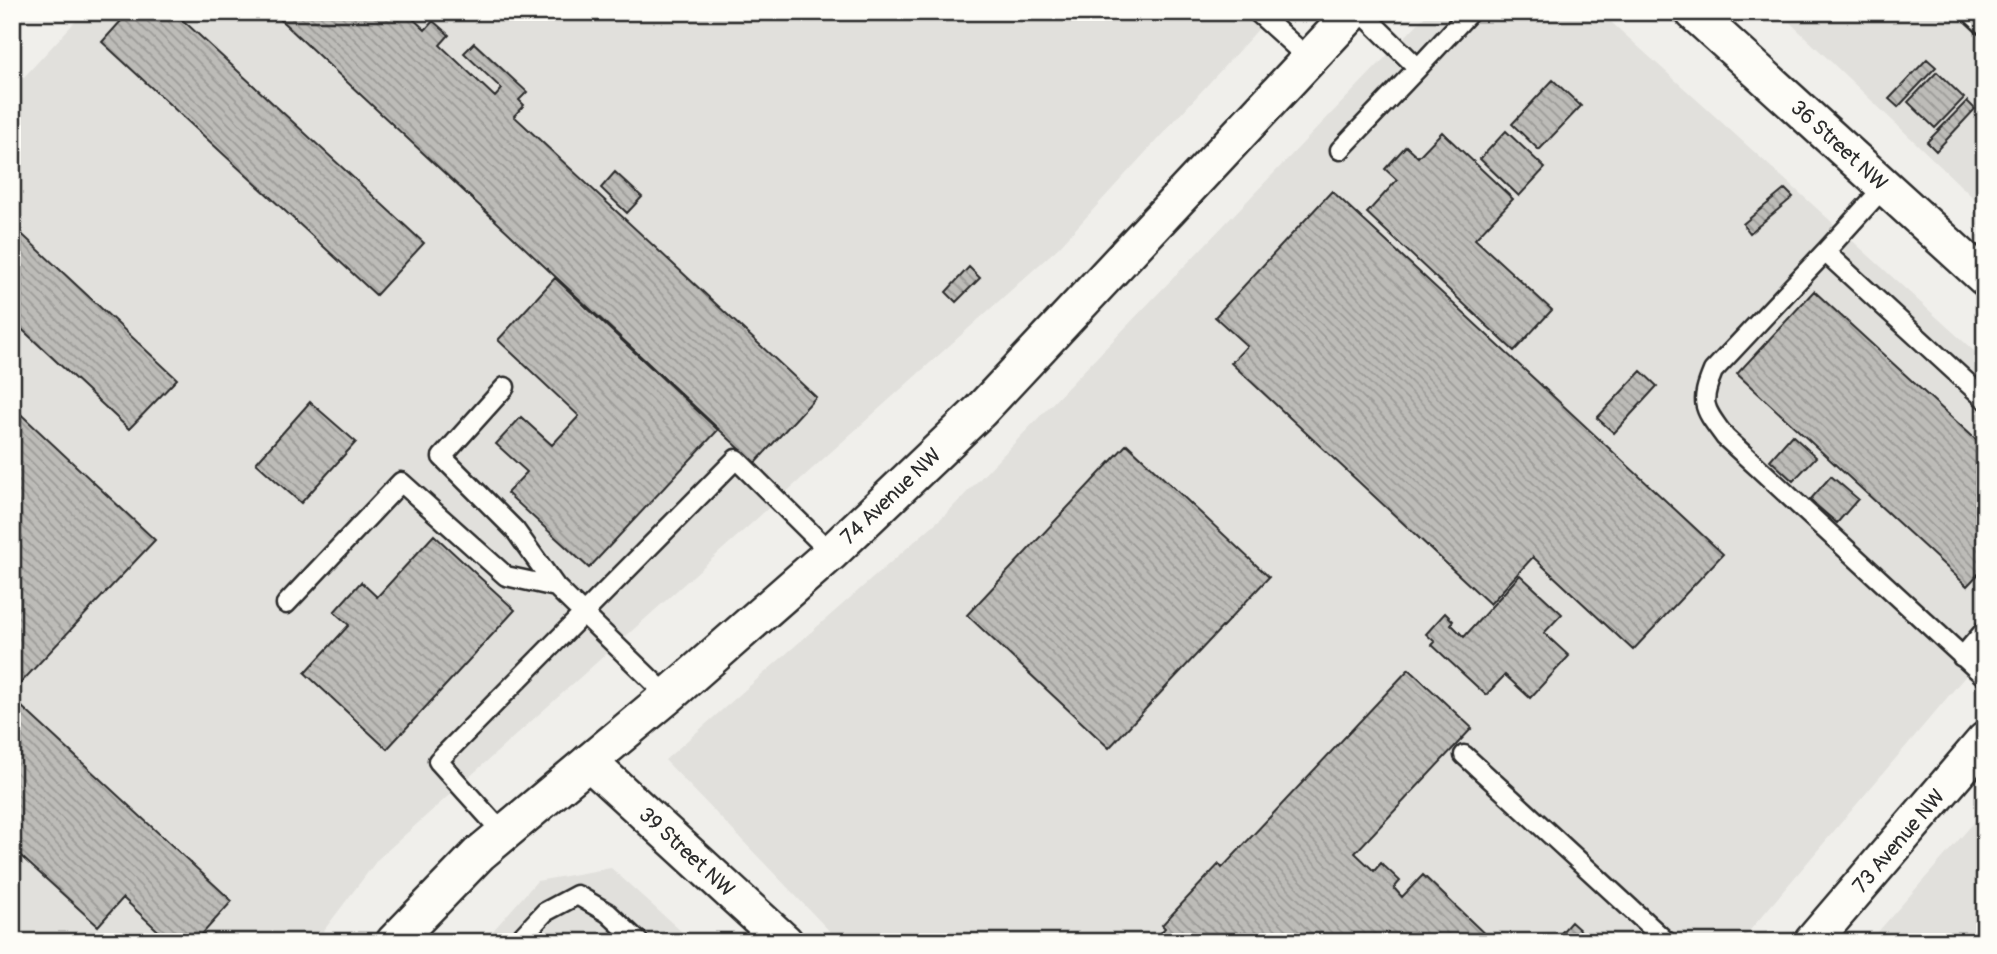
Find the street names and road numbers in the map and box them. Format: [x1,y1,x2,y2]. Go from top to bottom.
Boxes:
street label: 36 Street NW [1785,95,1893,197]
street label: 74 Avenue NW [835,442,947,551]
street label: 73 Avenue NW [1847,784,1951,899]
street label: 39 Street NW [633,802,740,903]

